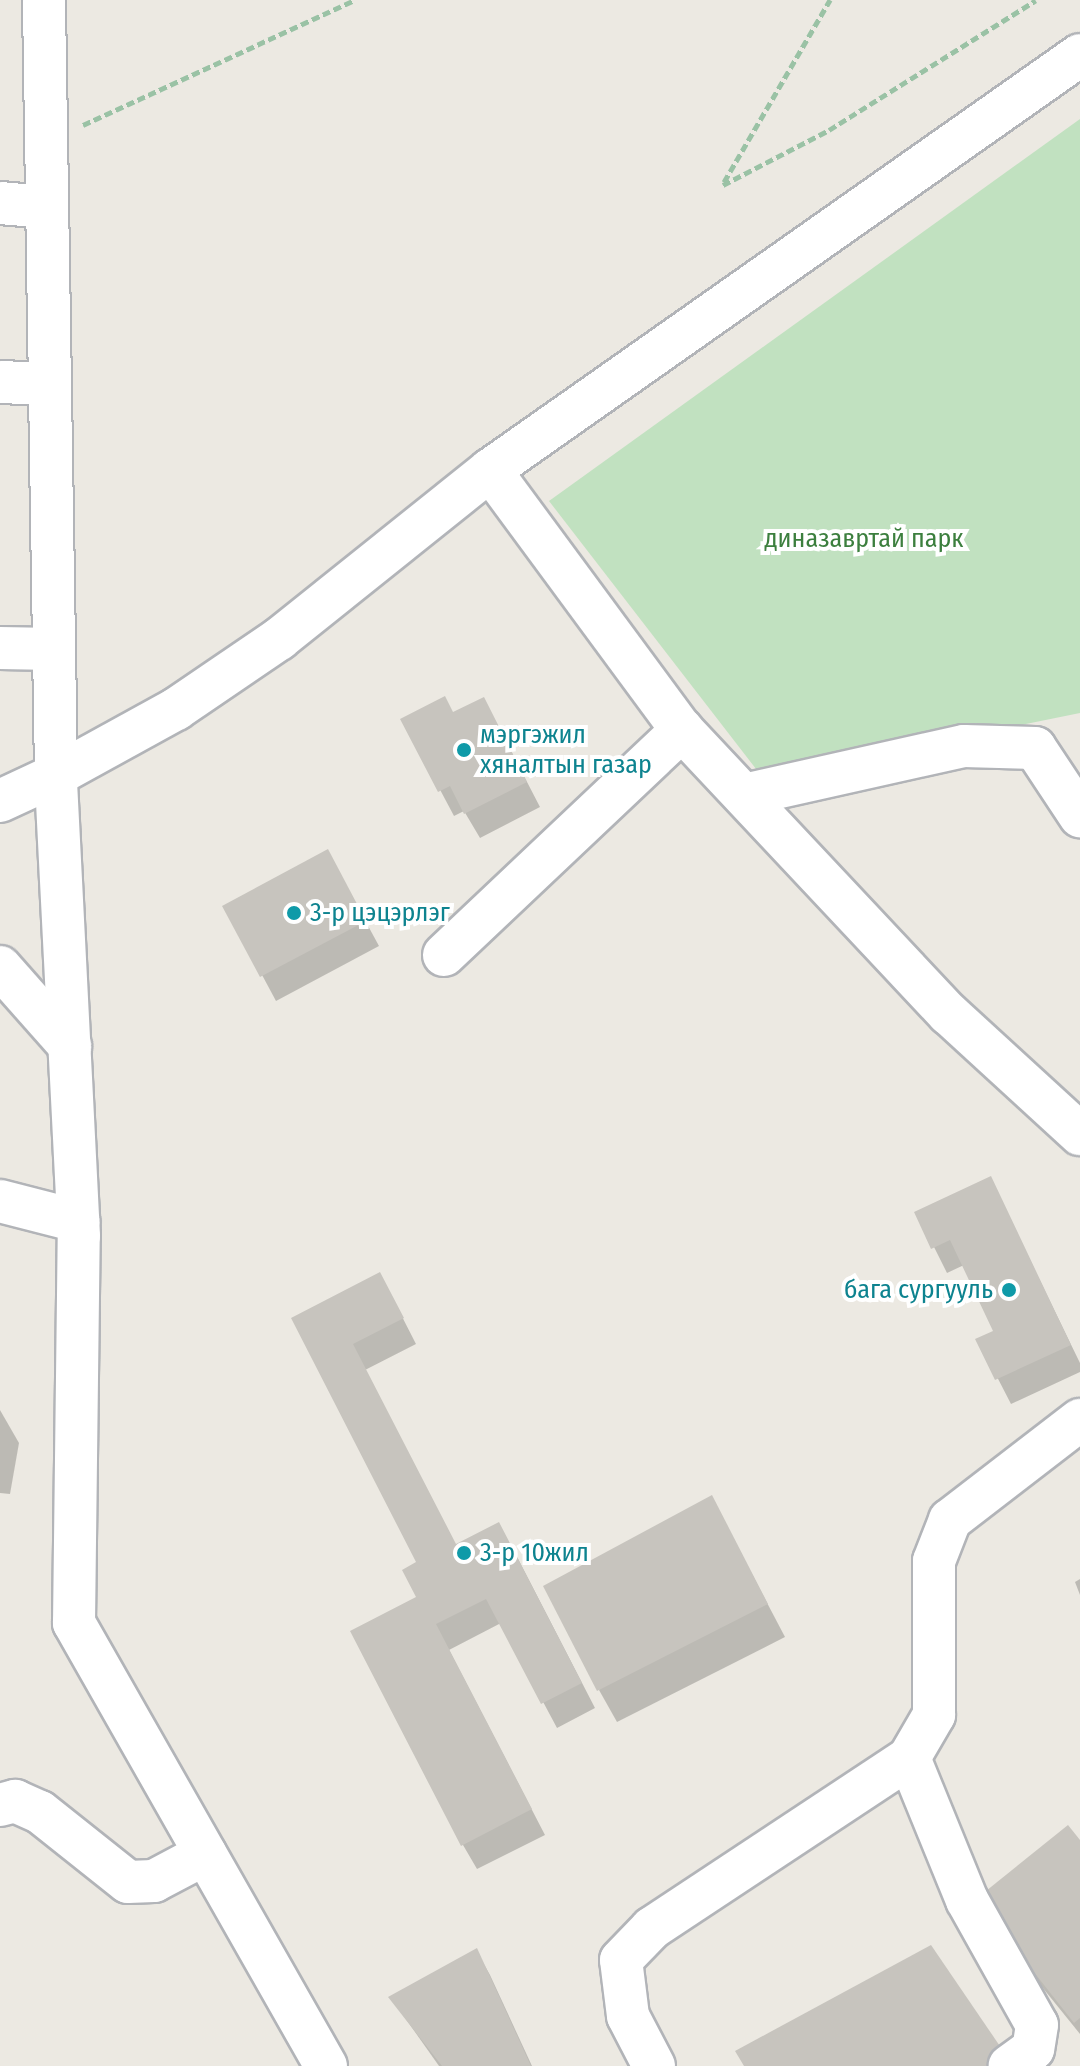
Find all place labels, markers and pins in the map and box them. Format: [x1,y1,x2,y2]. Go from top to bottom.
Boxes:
place label: мэргэжил хяналтын газар [480,719,652,780]
marker: мэргэжил хяналтын газар [455,741,473,759]
place label: 3-р цэцэрлэг [310,897,450,929]
marker: 3-р цэцэрлэг [285,904,303,922]
place label: бага сургууль [844,1274,993,1306]
marker: бага сургууль [1000,1281,1018,1299]
place label: 3-р 10жил [480,1537,589,1569]
marker: 3-р 10жил [455,1544,473,1562]

